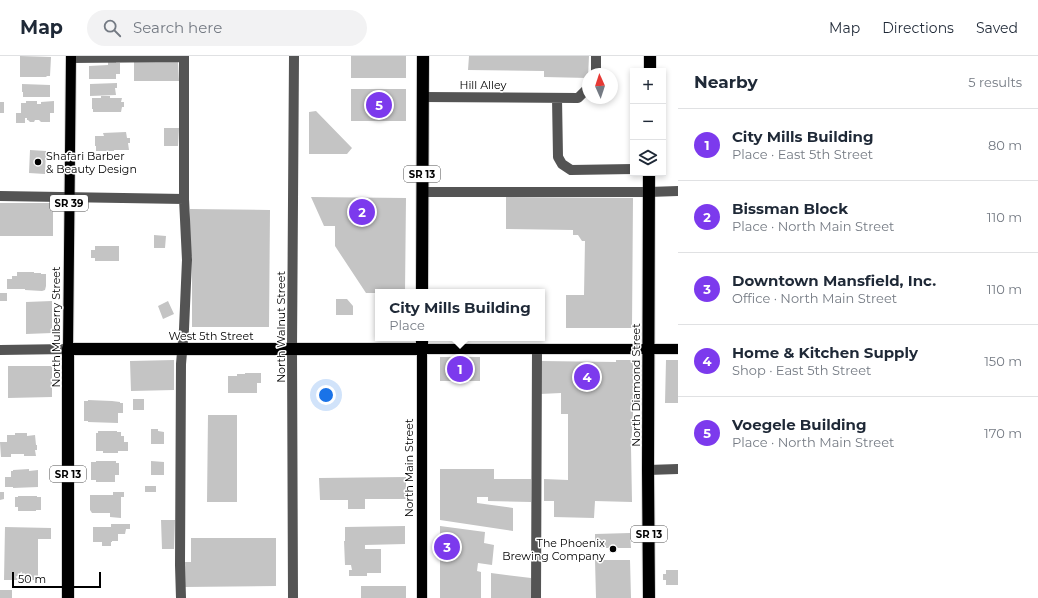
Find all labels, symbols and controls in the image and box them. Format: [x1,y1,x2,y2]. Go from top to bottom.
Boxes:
search box [87,10,367,46]
text: Map [20,16,63,39]
icon: search [101,17,123,39]
text: Search here [133,18,222,37]
text: Map [829,19,860,37]
text: Directions [882,19,954,37]
text: Saved [976,19,1018,37]
north arrow [582,68,618,104]
map controls [630,68,666,176]
button: + [630,68,666,104]
text: Nearby [694,72,758,92]
text: 5 results [968,74,1022,90]
street label: Hill Alley [459,78,507,92]
pin: 5 [366,90,392,120]
button: − [630,104,666,140]
text: City Mills Building [732,127,873,146]
text: 1 [704,137,710,153]
text: 80 m [988,137,1022,153]
button: layers [630,140,666,176]
text: Place · East 5th Street [732,146,873,162]
place label: Shafari Barber & Beauty Design [46,149,137,176]
marker: Shafari Barber & Beauty Design [33,157,43,167]
road number: SR 13 [404,166,440,182]
road number: SR 39 [50,195,88,211]
pin: 2 [349,197,375,227]
text: Bissman Block [732,199,848,218]
text: 2 [703,209,711,225]
text: 110 m [987,209,1022,225]
text: Place · North Main Street [732,218,894,234]
street label: North Mulberry Street [49,266,63,387]
street label: North Walnut Street [274,271,288,383]
text: Downtown Mansfield, Inc. [732,271,936,290]
text: 3 [703,281,711,297]
text: 110 m [987,281,1022,297]
popup [375,289,545,341]
text: Office · North Main Street [732,290,897,306]
text: City Mills Building [389,298,531,317]
text: Place [389,317,425,333]
street label: North Diamond Street [629,323,643,447]
street label: West 5th Street [168,329,254,343]
text: Home & Kitchen Supply [732,343,918,362]
text: 4 [703,353,711,369]
text: 150 m [984,353,1022,369]
pin: 1 [447,354,473,384]
pin: 4 [574,362,600,392]
text: Shop · East 5th Street [732,362,871,378]
your location [316,385,336,405]
text: Voegele Building [732,415,866,434]
street label: North Main Street [402,418,416,517]
text: 5 [703,425,711,441]
text: 170 m [984,425,1022,441]
text: Place · North Main Street [732,434,894,450]
road number: SR 13 [50,466,86,482]
road number: SR 13 [631,526,667,542]
pin: 3 [434,532,460,562]
place label: The Phoenix Brewing Company [502,536,605,563]
marker: The Phoenix Brewing Company [608,544,618,554]
scale bar [12,570,101,589]
text: 50 m [18,572,46,586]

